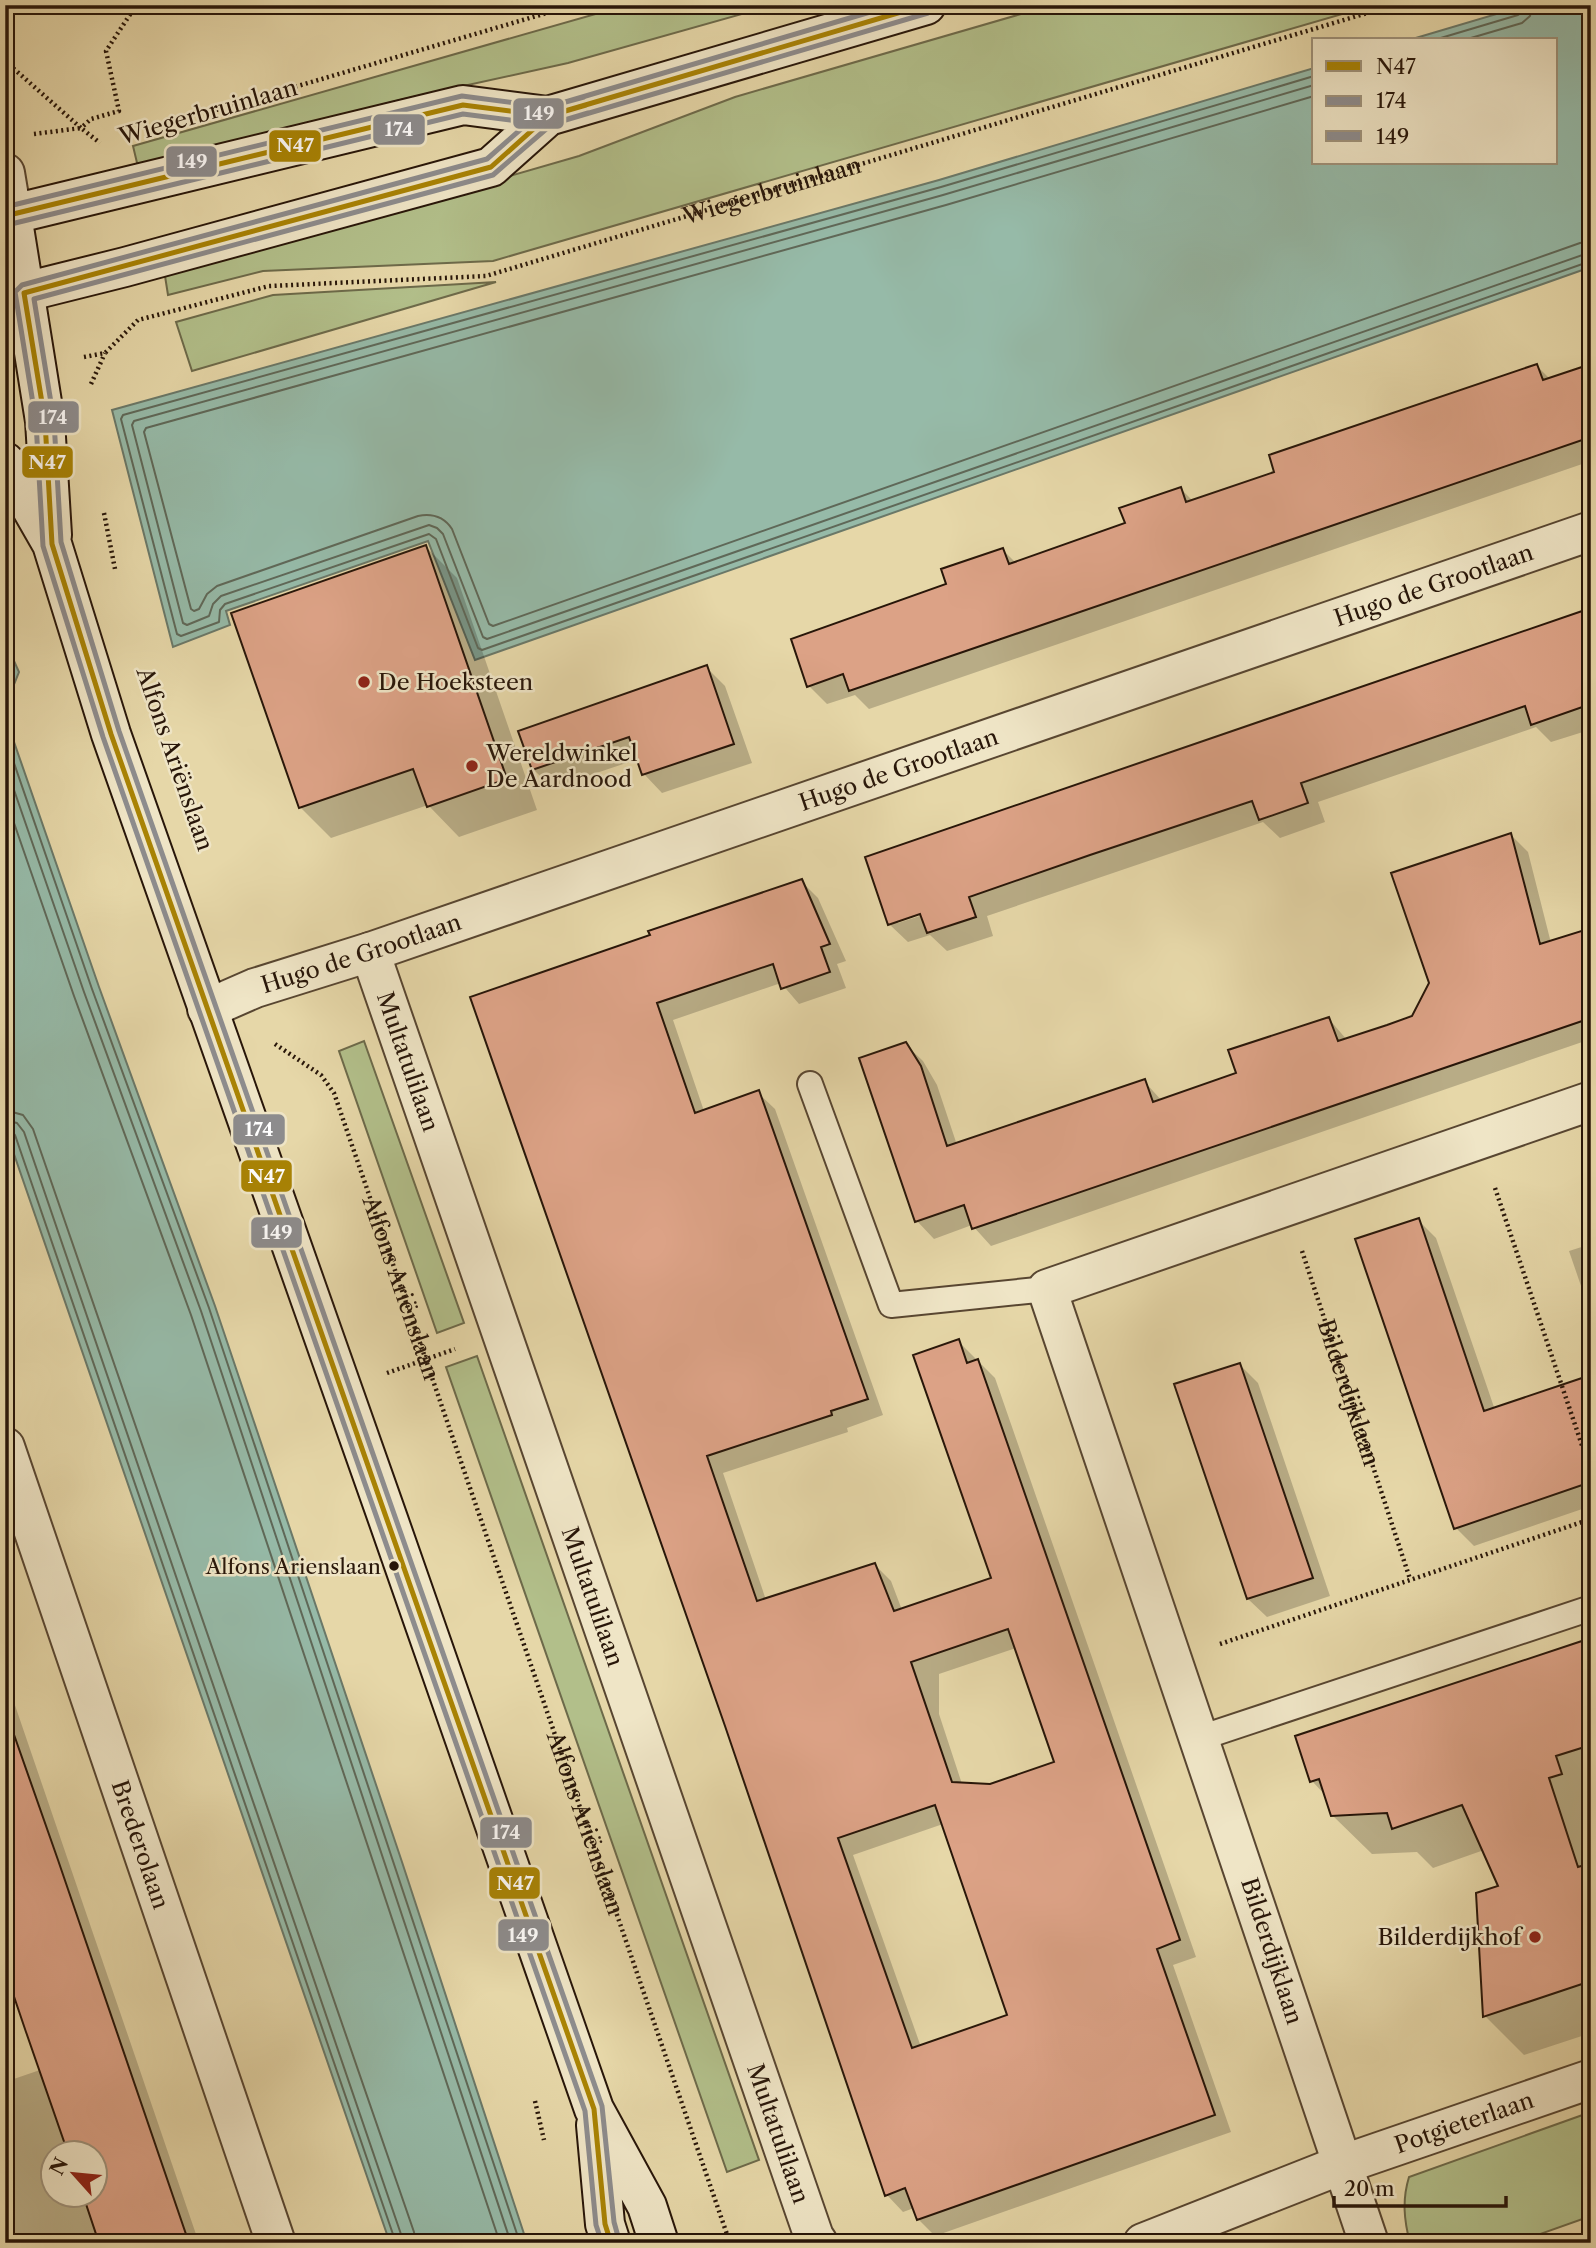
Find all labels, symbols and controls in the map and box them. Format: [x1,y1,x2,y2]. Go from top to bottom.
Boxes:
legend [1312,38,1558,164]
text: N47 [1376,54,1416,79]
street label: Wiegerbruinlaan [115,73,300,151]
text: 174 [1376,88,1407,113]
line badge: 149 [512,97,565,130]
text: 149 [523,102,555,125]
line badge: 174 [372,113,426,146]
text: 174 [384,118,414,141]
text: 149 [1376,124,1409,149]
line badge: N47 [268,129,322,163]
text: N47 [276,134,314,157]
line badge: 149 [165,145,218,178]
text: 149 [176,150,208,173]
street label: Wiegerbruinlaan [679,151,864,231]
line badge: 174 [27,400,80,434]
text: 174 [38,406,68,429]
line badge: N47 [21,445,74,479]
text: N47 [28,451,66,474]
street label: Hugo de Grootlaan [1330,538,1537,632]
street label: Alfons Ariënslaan [130,663,219,854]
place label: De Hoeksteen [378,668,533,696]
marker: De Hoeksteen [356,674,372,690]
street label: Hugo de Grootlaan [795,723,1002,817]
place label: Wereldwinkel De Aardnood [485,739,638,793]
marker: Wereldwinkel De Aardnood [464,758,480,774]
street label: Hugo de Grootlaan [258,908,465,999]
street label: Multatulilaan [371,988,445,1135]
line badge: 174 [232,1113,286,1146]
text: 174 [244,1118,274,1141]
line badge: N47 [240,1159,293,1193]
text: N47 [247,1165,285,1188]
street label: Alfons Ariënslaan [356,1192,446,1383]
line badge: 149 [250,1216,303,1249]
text: 149 [261,1221,293,1244]
street label: Bilderdijklaan [1311,1316,1386,1469]
street label: Multatulilaan [556,1523,630,1670]
place label: Alfons Arienslaan [205,1554,381,1579]
marker: Alfons Arienslaan [387,1559,401,1573]
street label: Alfons Ariënslaan [541,1727,630,1919]
street label: Brederolaan [105,1777,175,1913]
line badge: 174 [479,1816,533,1849]
text: 174 [491,1821,521,1844]
line badge: N47 [488,1866,541,1900]
text: N47 [496,1872,534,1895]
street label: Bilderdijklaan [1235,1874,1309,2028]
line badge: 149 [497,1918,550,1952]
place label: Bilderdijkhof [1377,1923,1524,1951]
text: 149 [507,1924,539,1947]
marker: Bilderdijkhof [1527,1929,1543,1945]
street label: Multatulilaan [741,2060,815,2207]
street label: Potgieterlaan [1391,2086,1537,2160]
north arrow [38,2140,108,2210]
text: N [45,2154,73,2179]
scale bar [1334,2164,1505,2208]
text: 20 m [1344,2176,1395,2201]

